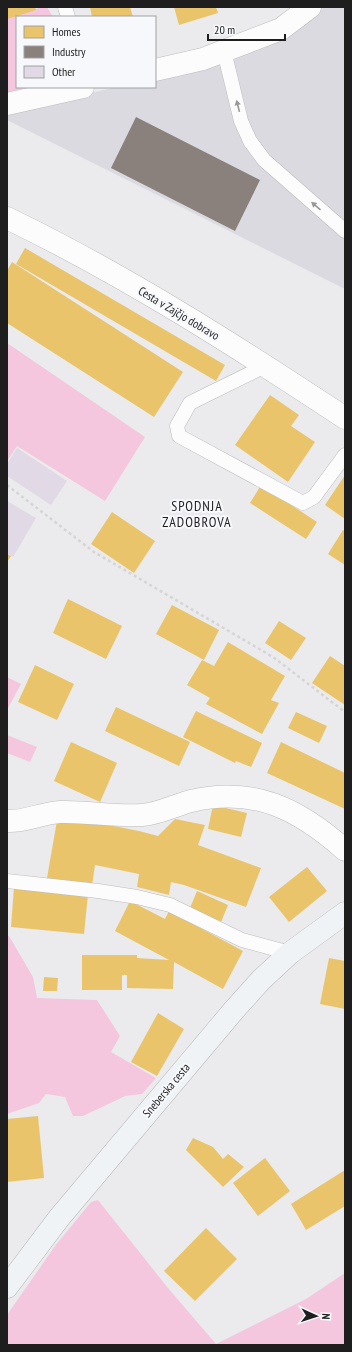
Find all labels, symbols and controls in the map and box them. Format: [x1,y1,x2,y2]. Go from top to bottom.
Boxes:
legend [16,16,156,88]
scale bar [208,16,285,42]
text: 20 m [214,22,235,37]
text: Homes [52,24,80,39]
text: Industry [52,44,86,59]
text: Other [52,64,76,79]
one-way arrow [234,100,240,112]
one-way arrow [311,201,321,210]
street label: Cesta v Zajčjo dobravo [136,283,222,343]
district label: SPODNJA ZADOBROVA [162,497,232,531]
street label: Sneberska cesta [139,1060,193,1120]
north arrow [296,1296,336,1336]
text: N [319,1313,333,1320]

